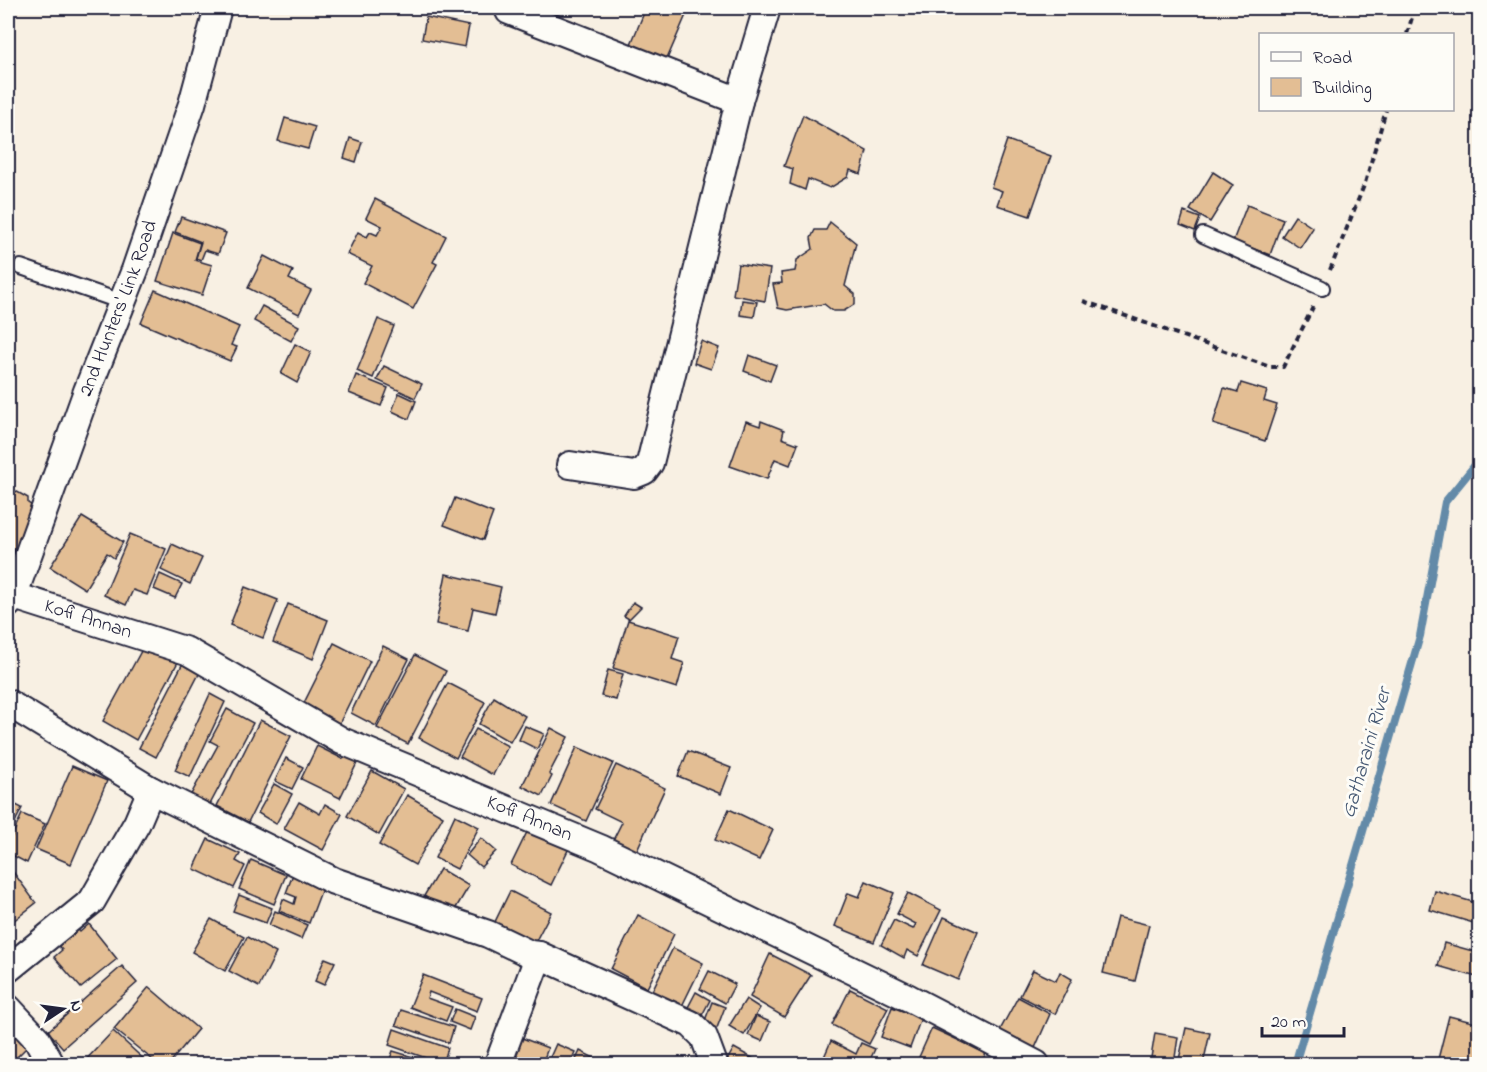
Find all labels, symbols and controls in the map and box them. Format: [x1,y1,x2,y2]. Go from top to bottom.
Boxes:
legend [1259,33,1454,111]
text: Road [1313,46,1352,72]
text: Building [1312,76,1372,103]
street label: 2nd Hunters' Link Road [72,217,165,401]
street label: Kofi Annan [40,592,136,647]
water label: Gatharaini River [1334,682,1401,822]
street label: Kofi Annan [482,788,577,850]
north arrow [33,979,93,1039]
text: N [63,998,89,1014]
scale bar [1262,1000,1344,1038]
text: 20 m [1271,1010,1306,1036]

